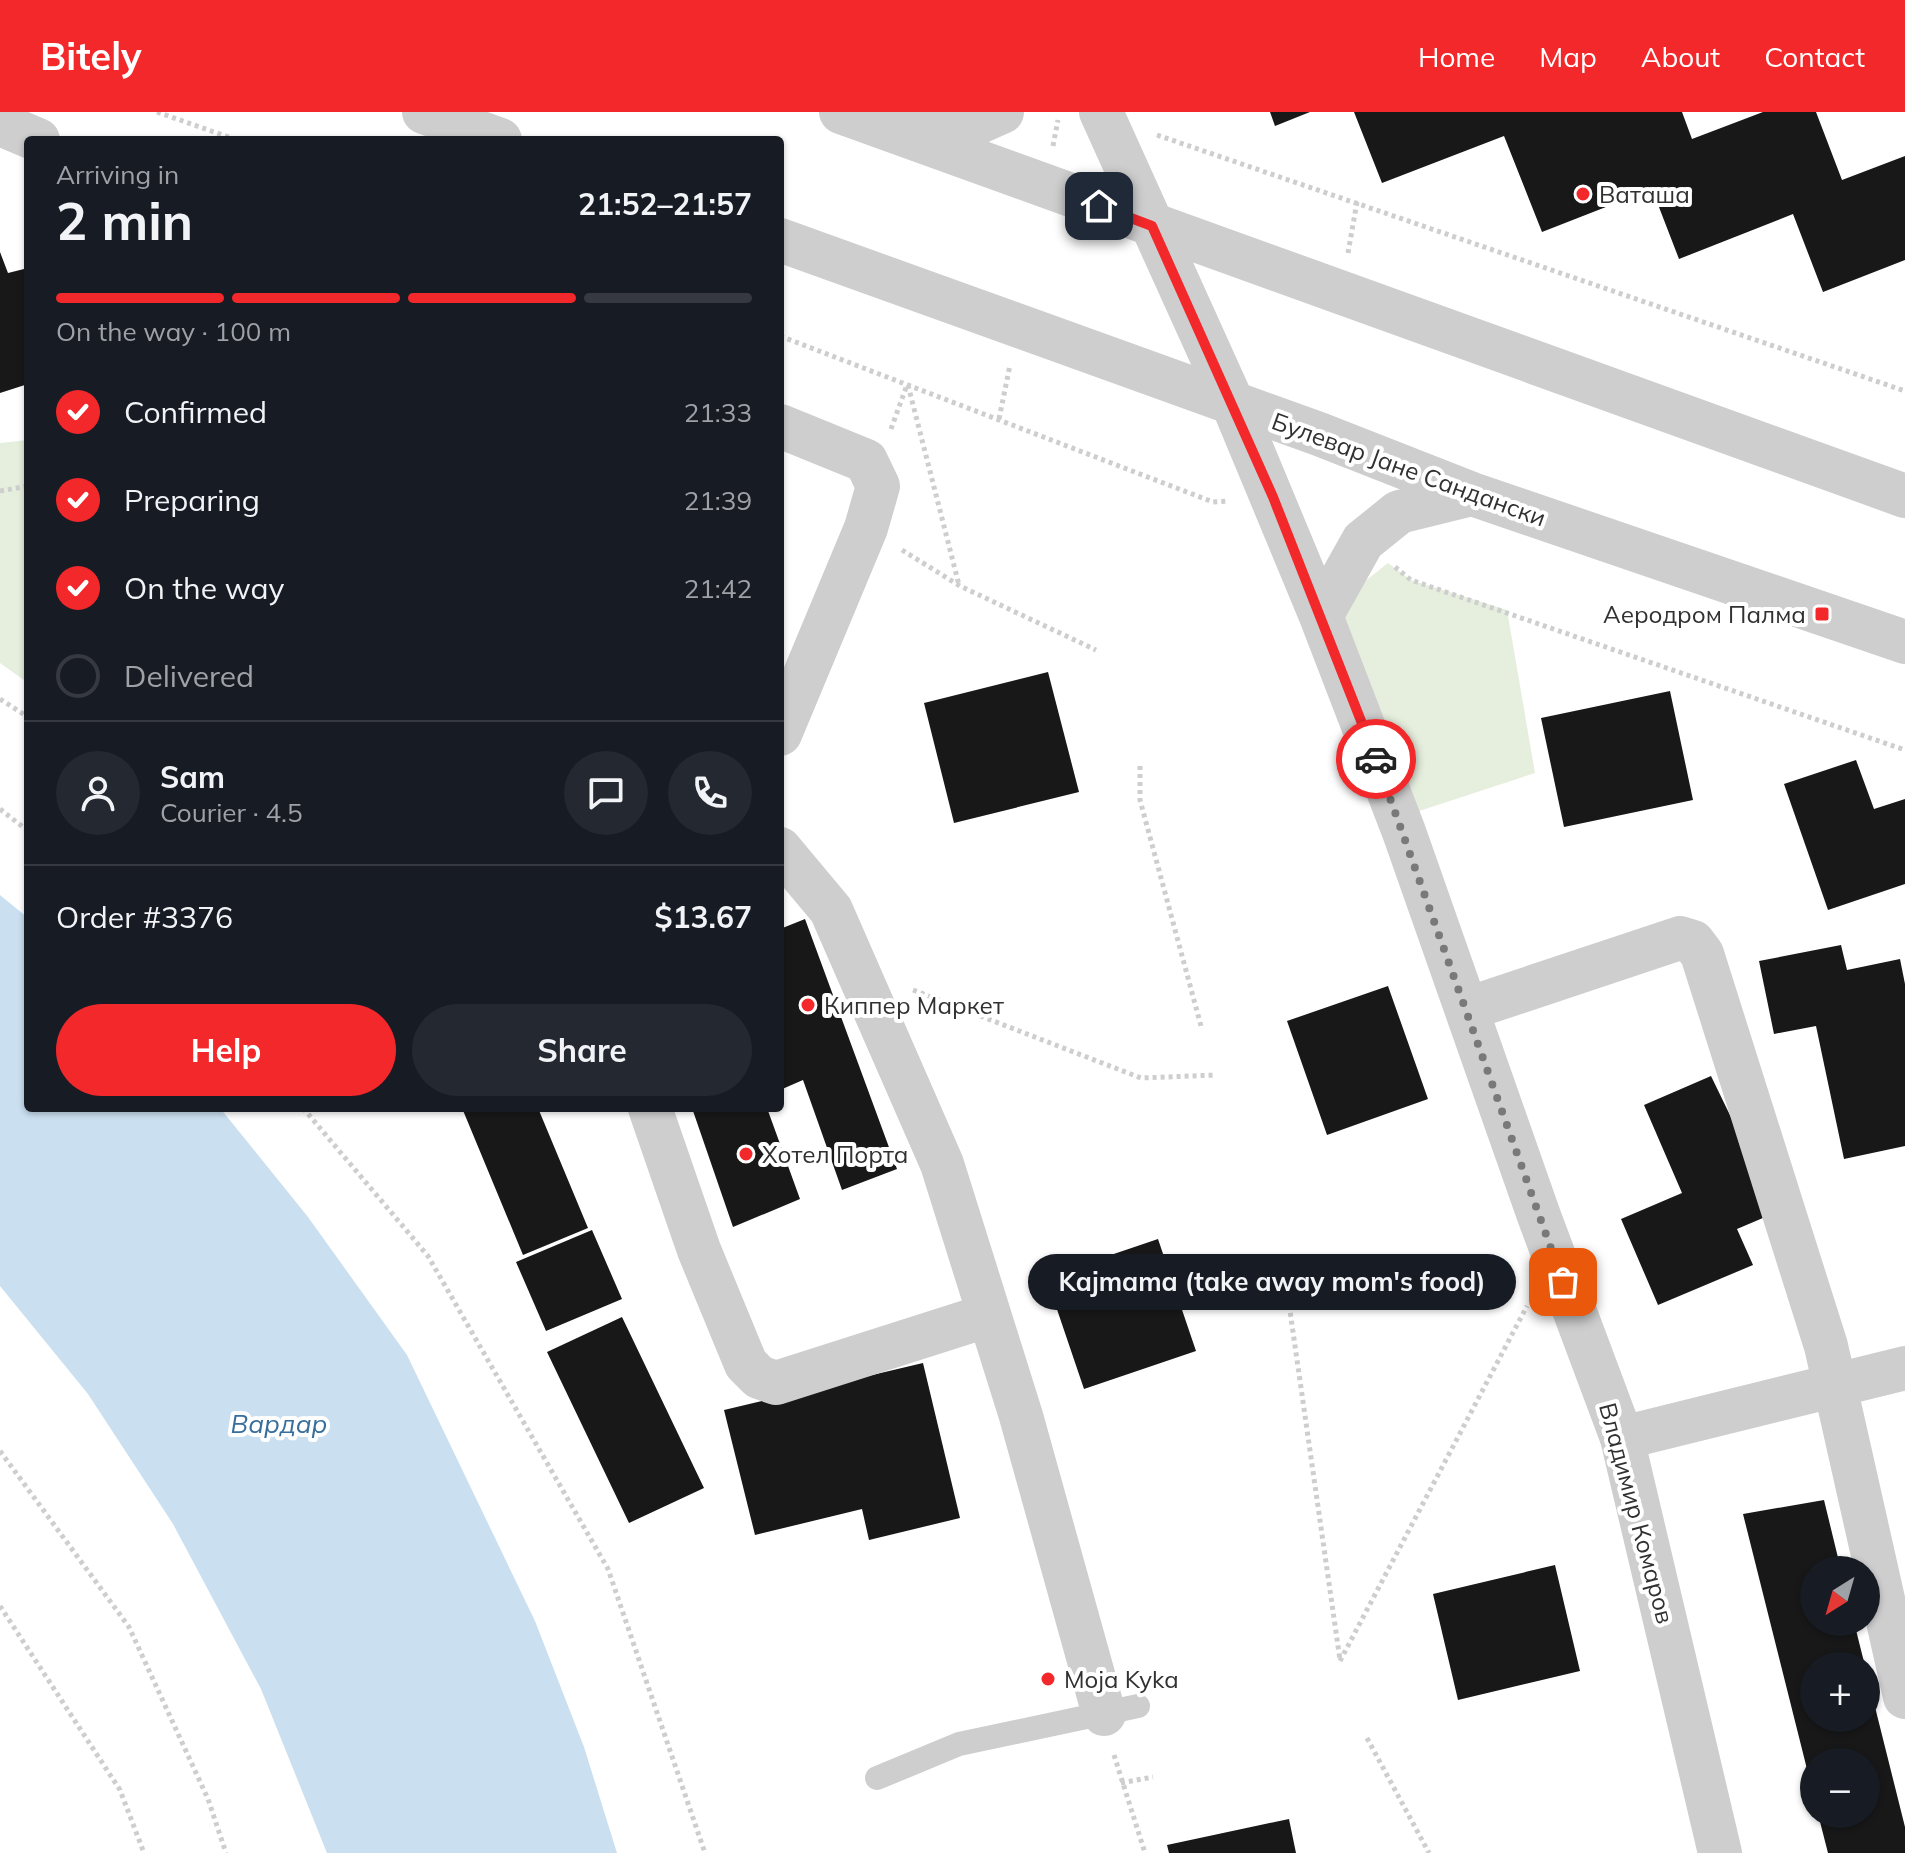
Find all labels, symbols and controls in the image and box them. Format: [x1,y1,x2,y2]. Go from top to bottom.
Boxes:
text: Bitely [40,32,142,80]
text: Home [1418,39,1495,74]
text: Map [1539,39,1597,74]
text: About [1641,39,1720,74]
text: Contact [1764,39,1865,74]
text: Arriving in [56,158,179,191]
pin [1065,172,1133,240]
place label: Ваташа [1599,179,1690,209]
icon: home [1077,184,1121,228]
text: 21:52–21:57 [578,185,752,223]
marker: Ваташа [1574,185,1592,203]
text: 2 min [56,188,193,253]
text: On the way · 100 m [56,315,291,348]
icon: check [56,390,100,434]
text: Confirmed [124,393,267,431]
text: 21:33 [684,396,752,429]
street label: Булевар Јане Сандански [1268,405,1550,533]
icon: check [56,478,100,522]
text: Preparing [124,481,260,519]
text: 21:39 [684,484,752,517]
icon: check [56,566,100,610]
text: On the way [124,569,284,607]
text: 21:42 [684,572,752,605]
place label: Аеродром Палма [1603,599,1806,629]
marker: Аеродром Палма [1813,605,1831,623]
text: Delivered [124,657,254,695]
courier [1336,719,1416,799]
icon: car [1354,737,1398,781]
button: person [56,751,140,835]
button: chat [564,751,648,835]
button: phone [668,751,752,835]
text: Sam [160,758,225,796]
text: Courier · 4.5 [160,796,303,829]
text: Order #3376 [56,898,233,936]
text: $13.67 [655,898,752,936]
place label: Киппер Маркет [824,990,1004,1020]
marker: Киппер Маркет [799,996,817,1014]
button: Help [56,1004,396,1096]
button: Share [412,1004,752,1096]
place label: Хотел Порта [762,1139,908,1169]
marker: Хотел Порта [737,1145,755,1163]
pin [1529,1248,1597,1316]
callout: Kajmama (take away mom's food) [1027,1254,1515,1310]
icon: bag [1541,1260,1585,1304]
text: Kajmama (take away mom's food) [1059,1265,1485,1298]
street label: Владимир Комаров [1593,1399,1681,1627]
water label: Вардар [231,1407,327,1440]
north arrow [1800,1556,1880,1636]
map controls [1800,1556,1880,1828]
button: + [1800,1652,1880,1732]
place label: Moja Kyka [1064,1664,1179,1694]
marker: Moja Kyka [1039,1670,1057,1688]
button: − [1800,1748,1880,1828]

